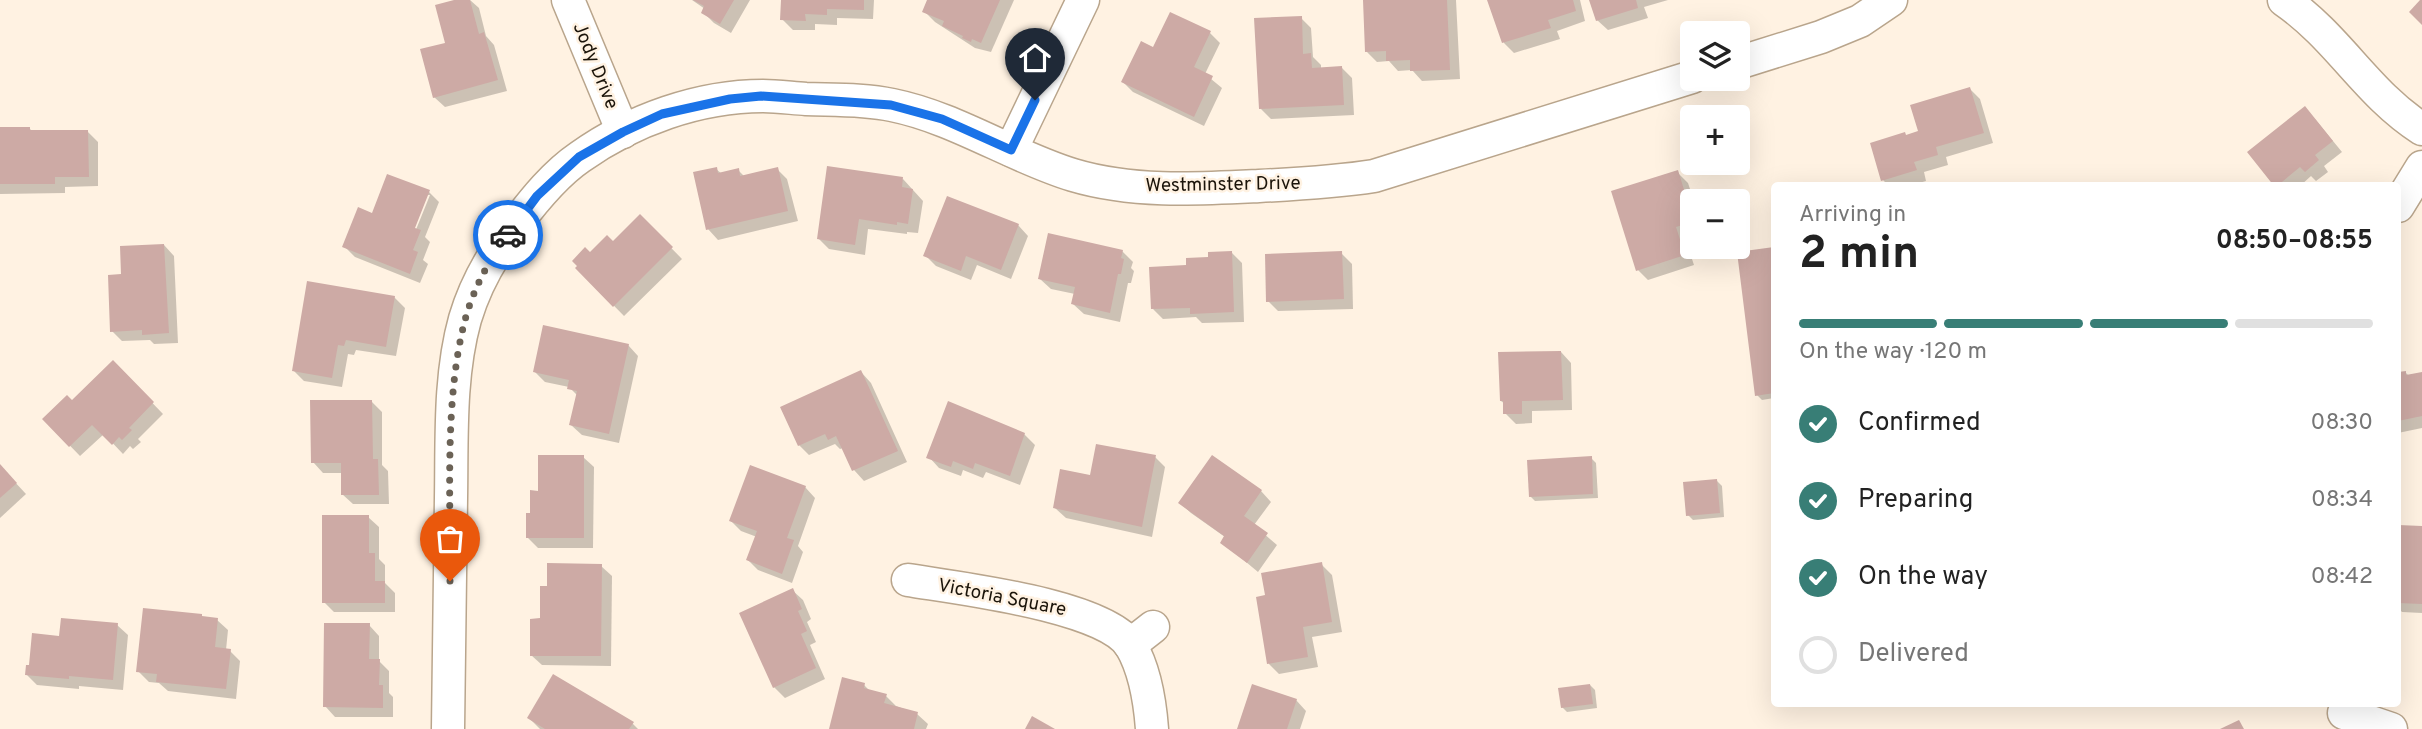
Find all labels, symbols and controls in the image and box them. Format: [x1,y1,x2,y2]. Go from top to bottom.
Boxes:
street label: Jody Drive [567,19,623,113]
map controls [1680,21,1750,259]
button: layers [1680,21,1750,91]
pin [1005,28,1065,100]
icon: home [1016,39,1054,77]
button: + [1680,105,1750,175]
street label: Westminster Drive [1145,172,1301,198]
button: − [1680,189,1750,259]
courier [473,200,543,270]
text: Arriving in [1799,201,1906,230]
icon: car [489,216,527,254]
text: 08:50–08:55 [2216,225,2373,258]
text: 2 min [1799,226,1919,285]
text: On the way · 120 m [1799,338,1987,367]
icon: check [1799,405,1837,443]
text: Confirmed [1858,407,1981,440]
text: 08:30 [2311,409,2373,438]
icon: check [1799,482,1837,520]
text: Preparing [1858,484,1973,517]
text: 08:34 [2311,486,2373,515]
pin [420,509,480,581]
icon: bag [431,520,469,558]
icon: check [1799,559,1837,597]
text: On the way [1858,561,1988,594]
text: 08:42 [2311,563,2373,592]
street label: Victoria Square [936,574,1068,622]
text: Delivered [1858,638,1969,671]

